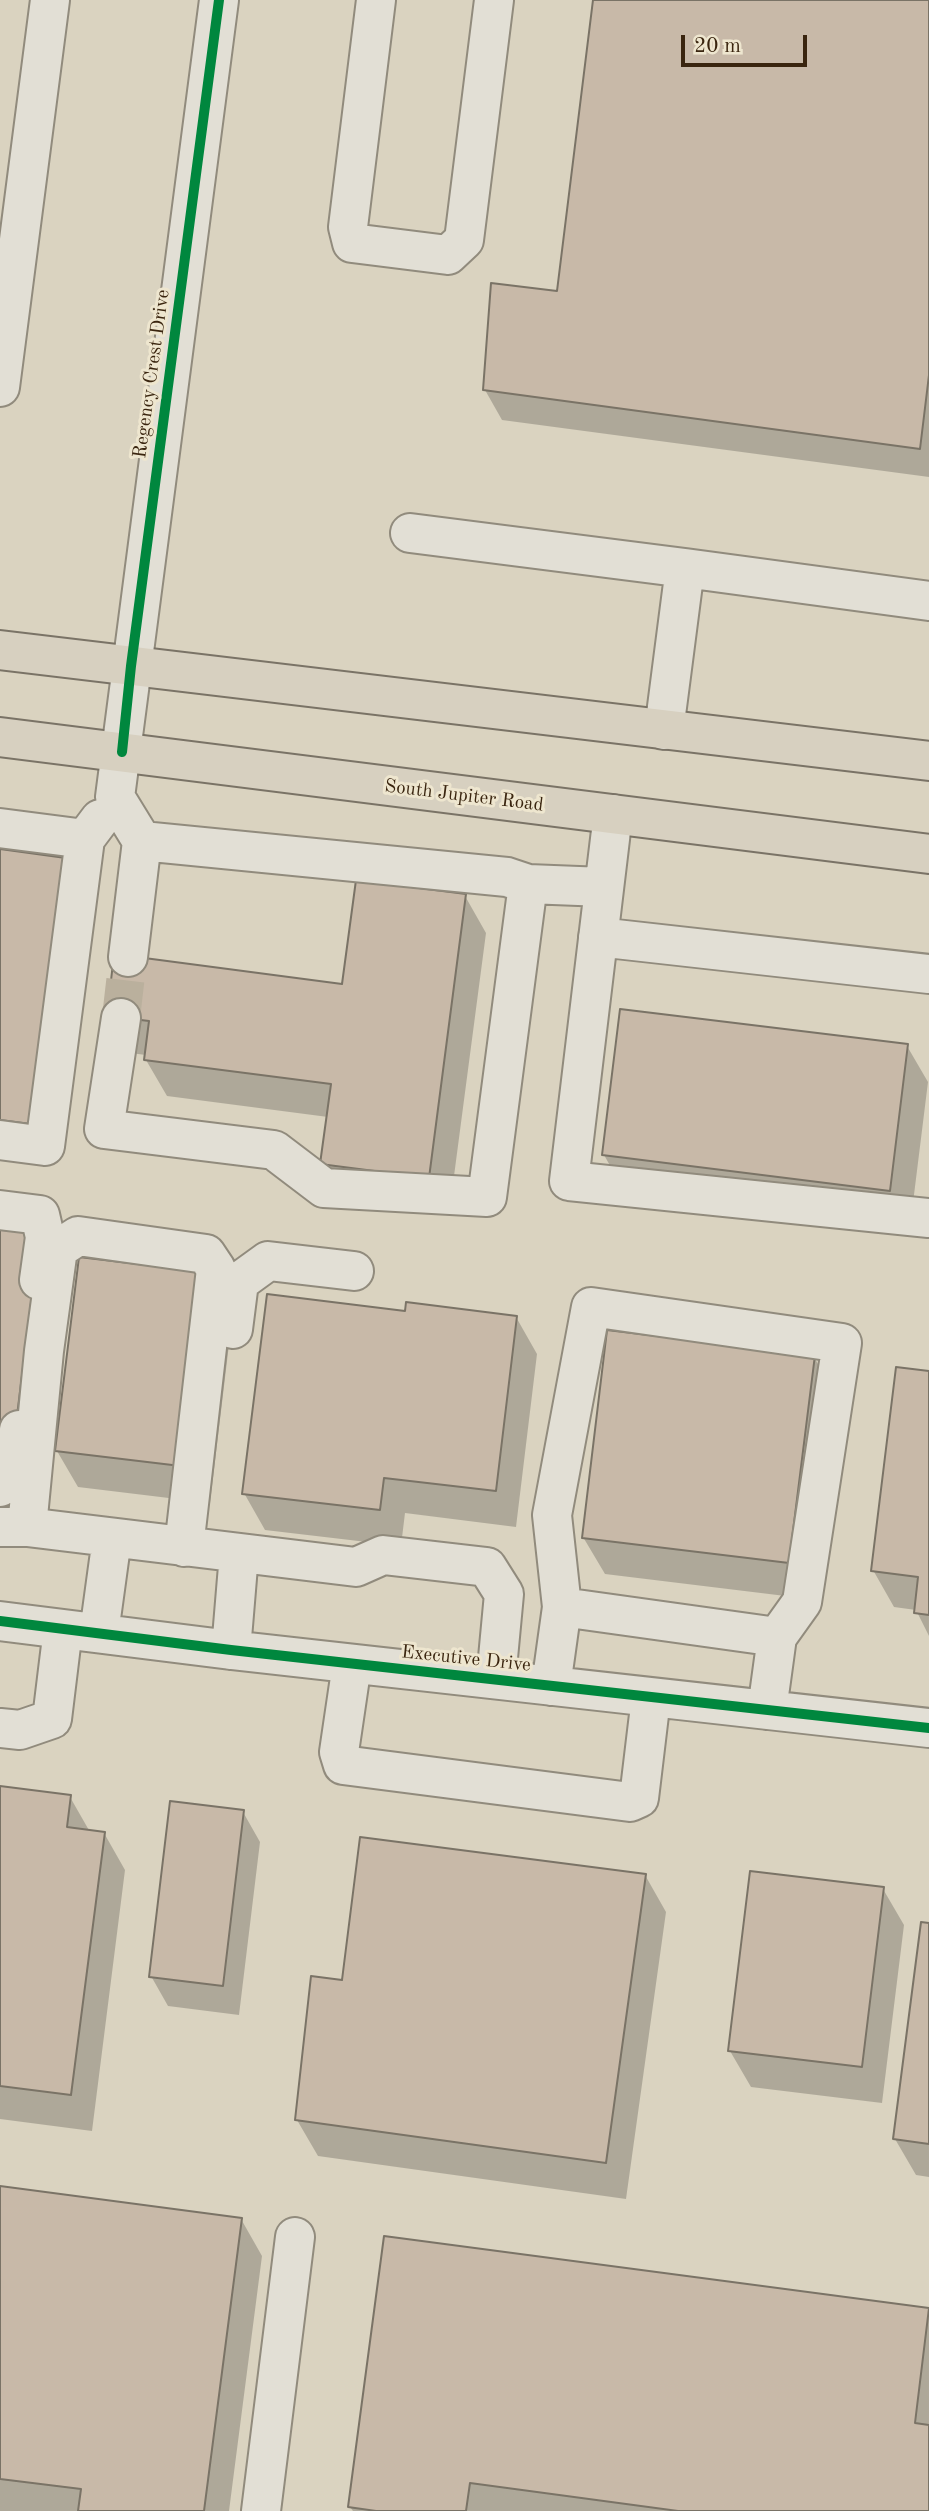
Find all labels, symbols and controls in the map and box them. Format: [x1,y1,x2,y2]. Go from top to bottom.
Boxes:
scale bar [684,21,810,65]
text: 20 m [694,36,741,57]
street label: Regency Crest Drive [129,288,175,460]
street label: South Jupiter Road [383,775,545,817]
street label: Executive Drive [400,1641,532,1677]

